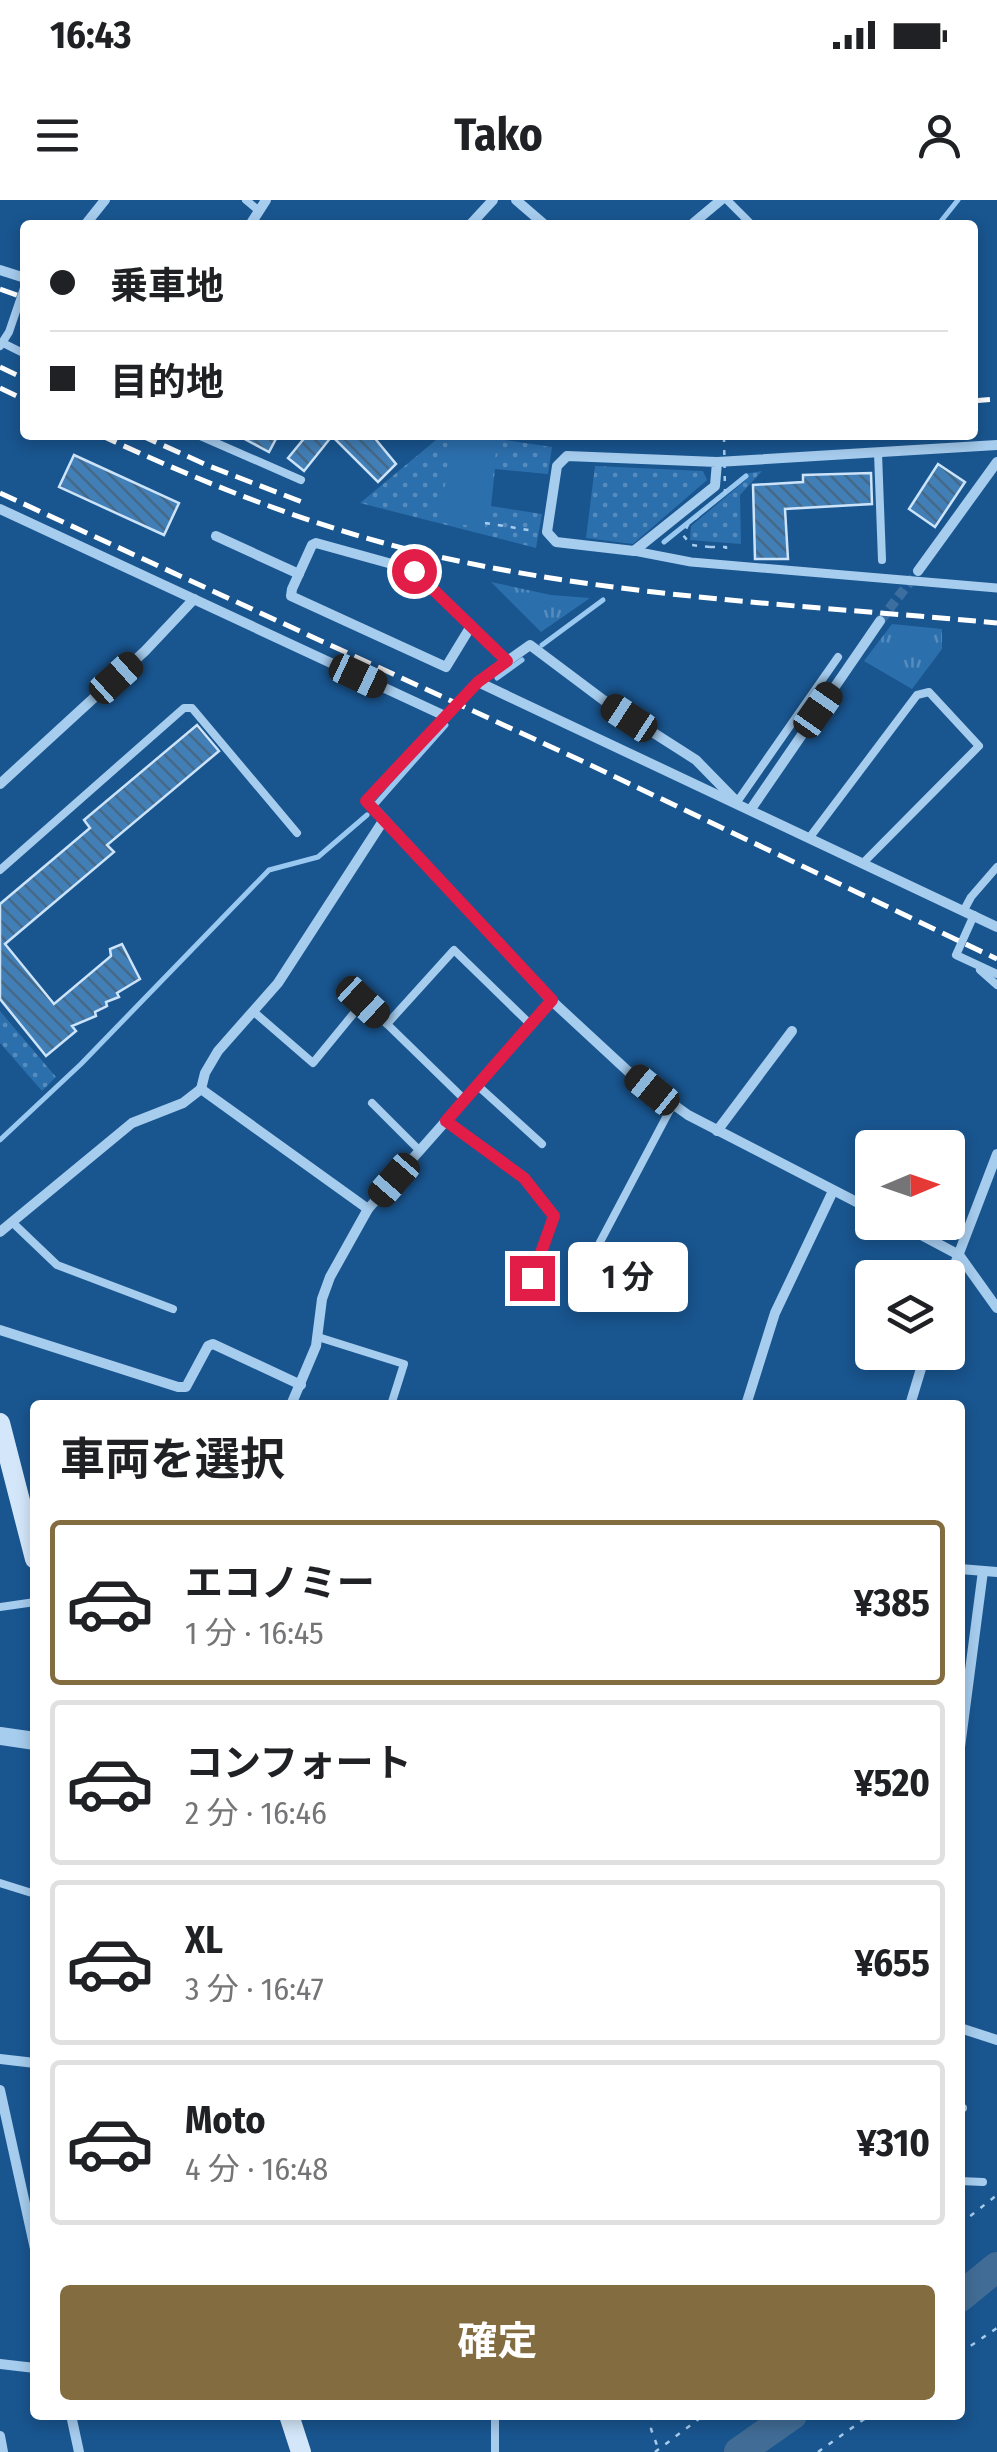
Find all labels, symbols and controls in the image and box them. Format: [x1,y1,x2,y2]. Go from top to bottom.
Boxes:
text: 16:43 [50,12,132,58]
icon: menu [30,108,85,163]
text: Tako [454,108,543,162]
icon: person [912,108,967,163]
text: 乗車地 [110,263,224,309]
text: 目的地 [110,359,224,405]
route start [392,549,437,594]
car [84,647,148,709]
car [324,650,392,702]
car [789,677,847,743]
car [596,689,662,747]
car [331,971,395,1033]
car [619,1059,685,1121]
north arrow [855,1130,965,1240]
map controls [855,1130,965,1370]
car [363,1148,425,1212]
callout: 1 分 [567,1243,687,1313]
route end [510,1256,555,1301]
text: 1 分 [602,1258,654,1296]
button: layers [855,1260,965,1370]
text: 車両を選択 [60,1433,285,1487]
icon: car [65,1558,155,1648]
text: エコノミー [185,1560,375,1606]
text: ¥385 [854,1580,930,1626]
text: 1 分 · 16:45 [185,1614,324,1652]
icon: car [65,1738,155,1828]
text: コンフォート [185,1740,412,1786]
text: ¥520 [854,1760,930,1806]
text: 2 分 · 16:46 [185,1794,327,1832]
text: XL [185,1917,223,1963]
icon: car [65,1918,155,2008]
text: ¥655 [855,1940,930,1986]
text: 3 分 · 16:47 [185,1970,324,2008]
text: Moto [185,2097,266,2143]
icon: car [65,2098,155,2188]
text: ¥310 [857,2120,930,2166]
text: 4 分 · 16:48 [185,2150,328,2188]
button: 確定 [60,2285,935,2400]

